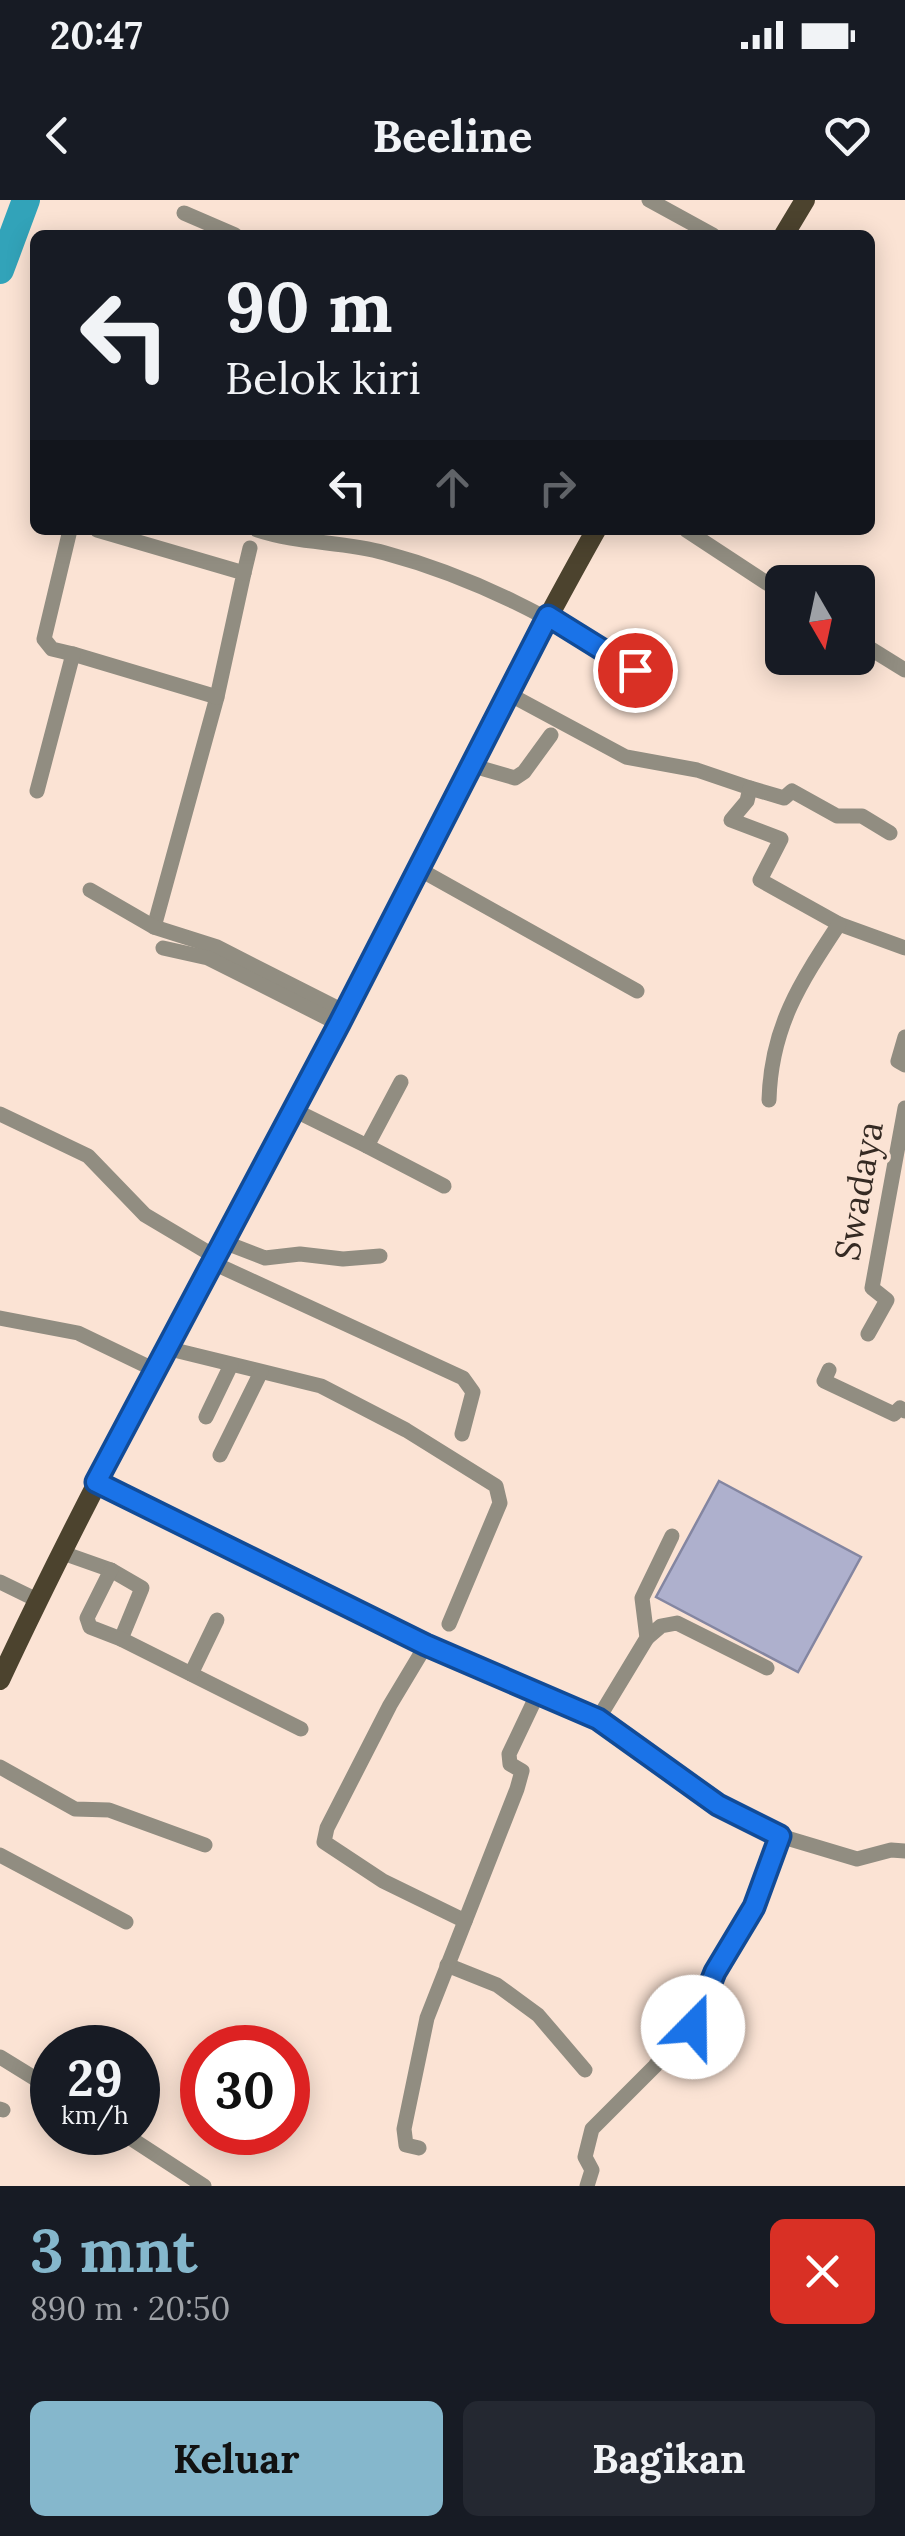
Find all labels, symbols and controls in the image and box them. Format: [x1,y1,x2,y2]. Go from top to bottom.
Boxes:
text: 20:47 [50,11,143,59]
text: Beeline [373,107,532,164]
icon: back [30,108,85,163]
icon: heart [820,108,875,163]
text: 90 m [225,262,393,351]
icon: left [60,270,190,400]
text: Belok kiri [225,349,421,406]
icon: left [320,460,375,515]
icon: ahead [425,460,480,515]
icon: right [530,460,585,515]
north arrow [765,565,875,675]
map controls [765,565,875,675]
pin [593,628,678,713]
icon: arrive [608,643,663,698]
street label: Swadaya [824,1118,893,1264]
position arrow [641,1975,745,2079]
speed limit sign: 30 [180,2025,310,2155]
text: 29 [67,2046,123,2110]
text: km/h [61,2099,129,2131]
text: 3 mnt [30,2212,197,2288]
button: close [770,2219,875,2324]
text: 890 m · 20:50 [30,2288,230,2329]
button: Keluar [30,2401,443,2516]
button: Bagikan [463,2401,875,2516]

